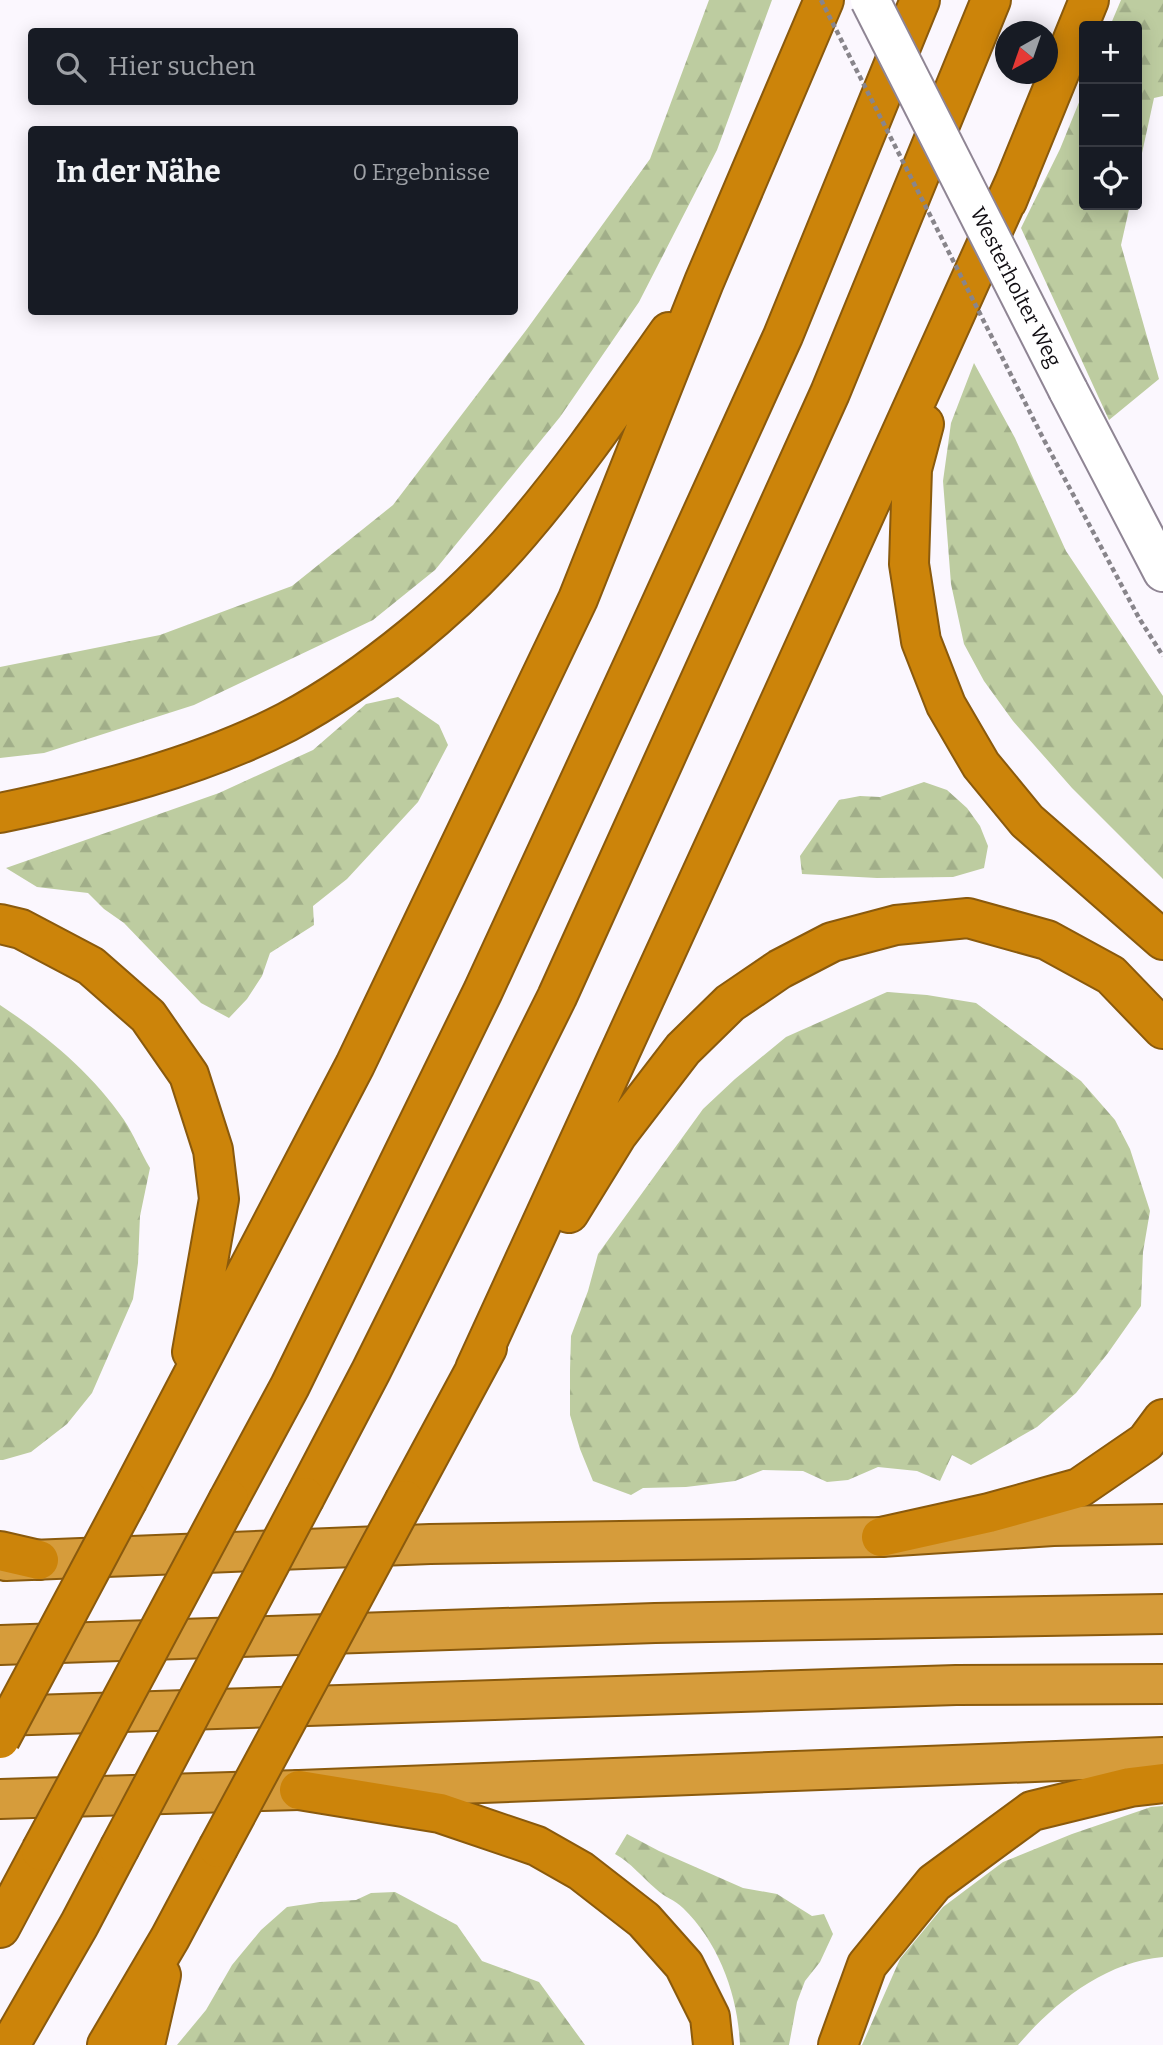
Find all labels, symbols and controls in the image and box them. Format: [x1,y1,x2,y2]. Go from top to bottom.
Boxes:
north arrow [995,21,1058,84]
map controls [1079,21,1142,210]
button: + [1079,21,1142,84]
search box [28,28,518,105]
icon: search [52,48,90,86]
text: Hier suchen [108,51,256,82]
button: − [1079,84,1142,147]
button: locate [1079,147,1142,210]
text: In der Nähe [56,154,221,190]
text: 0 Ergebnisse [352,158,490,186]
street label: Westerholter Weg [964,203,1067,372]

